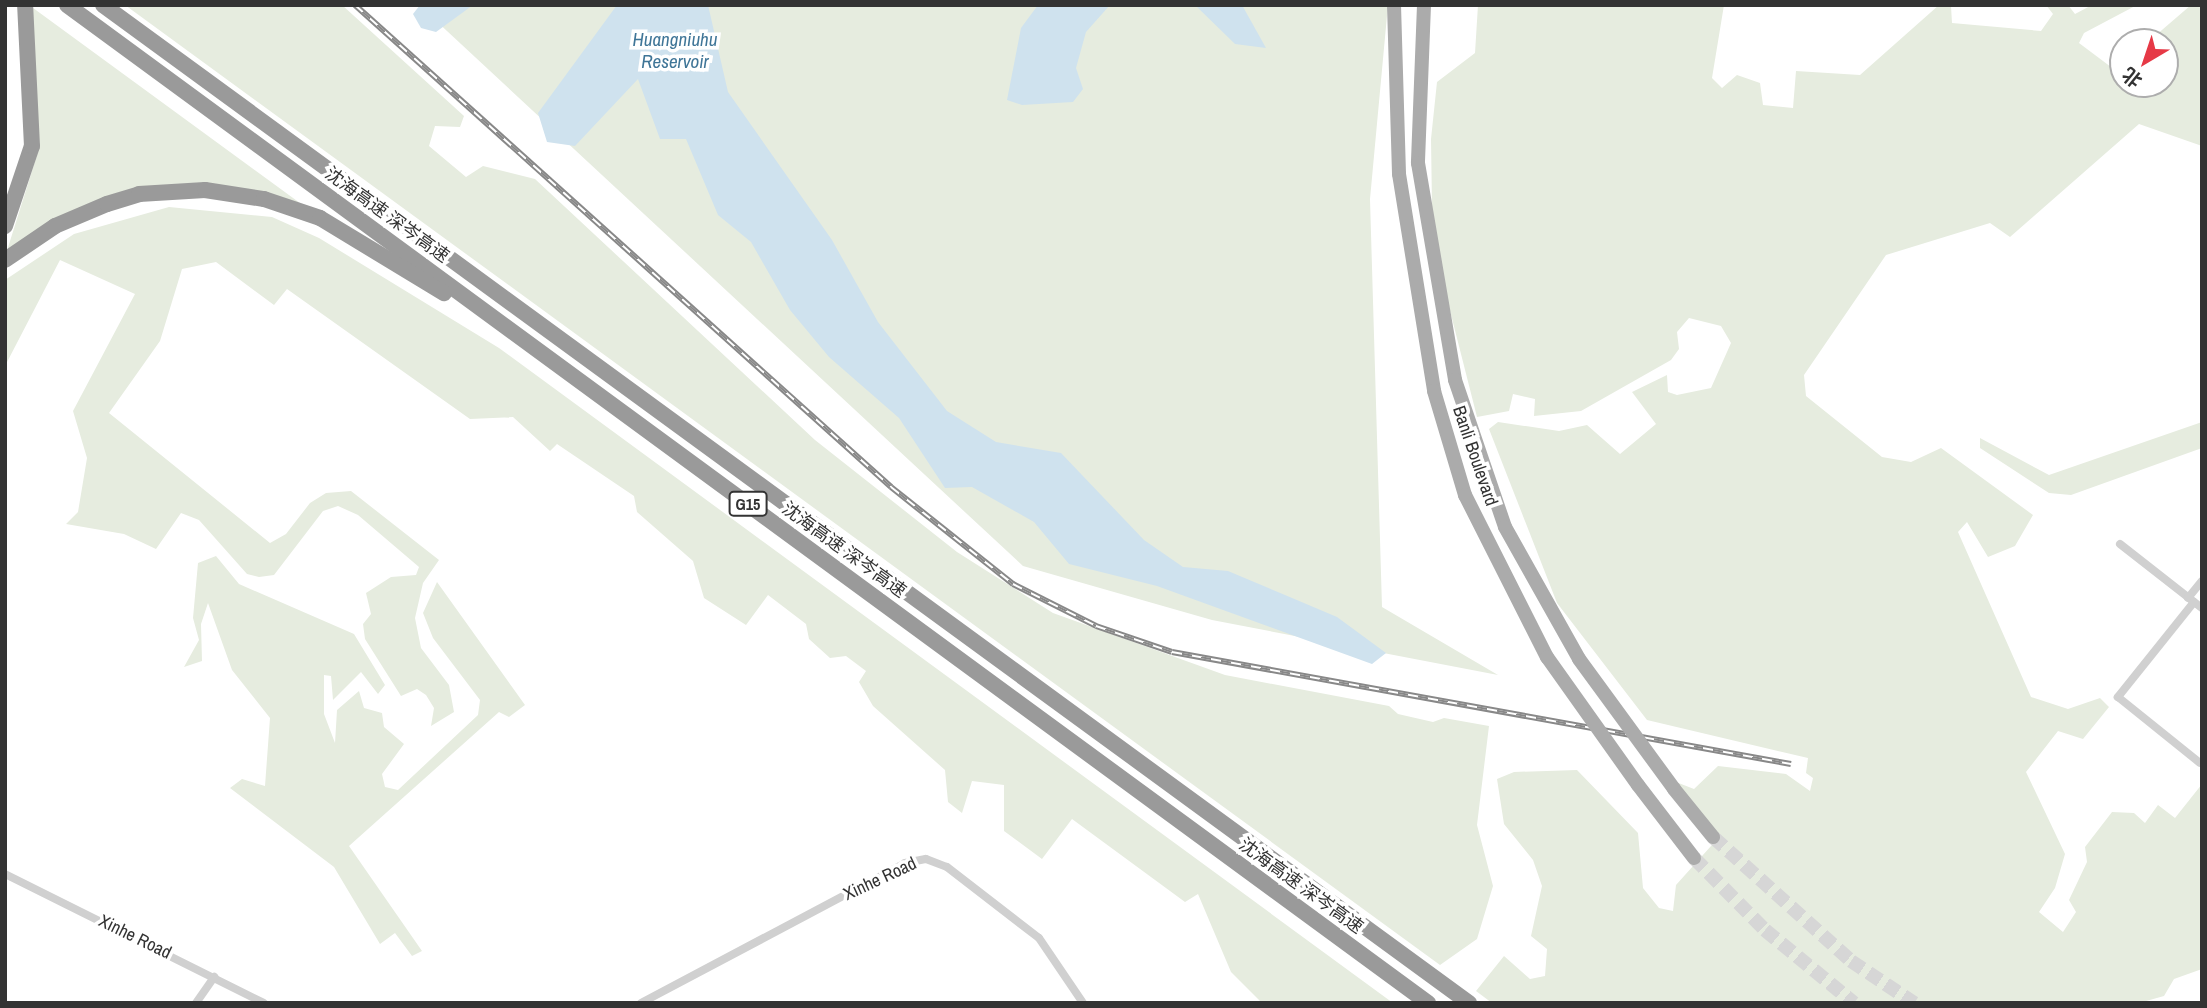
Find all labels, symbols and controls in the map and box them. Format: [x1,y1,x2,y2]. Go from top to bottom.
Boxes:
north arrow [2109,28,2179,98]
water label: Huangniuhu Reservoir [633,29,717,73]
text: 北 [2116,62,2148,94]
street label: 沈海高速 深岑高速 [321,163,453,267]
street label: Banli Boulevard [1448,403,1502,509]
road number: G15 [727,491,769,516]
street label: 沈海高速 深岑高速 [778,498,910,602]
street label: 沈海高速 深岑高速 [1235,834,1367,938]
street label: Xinhe Road [840,853,920,905]
street label: Xinhe Road [95,910,175,964]

